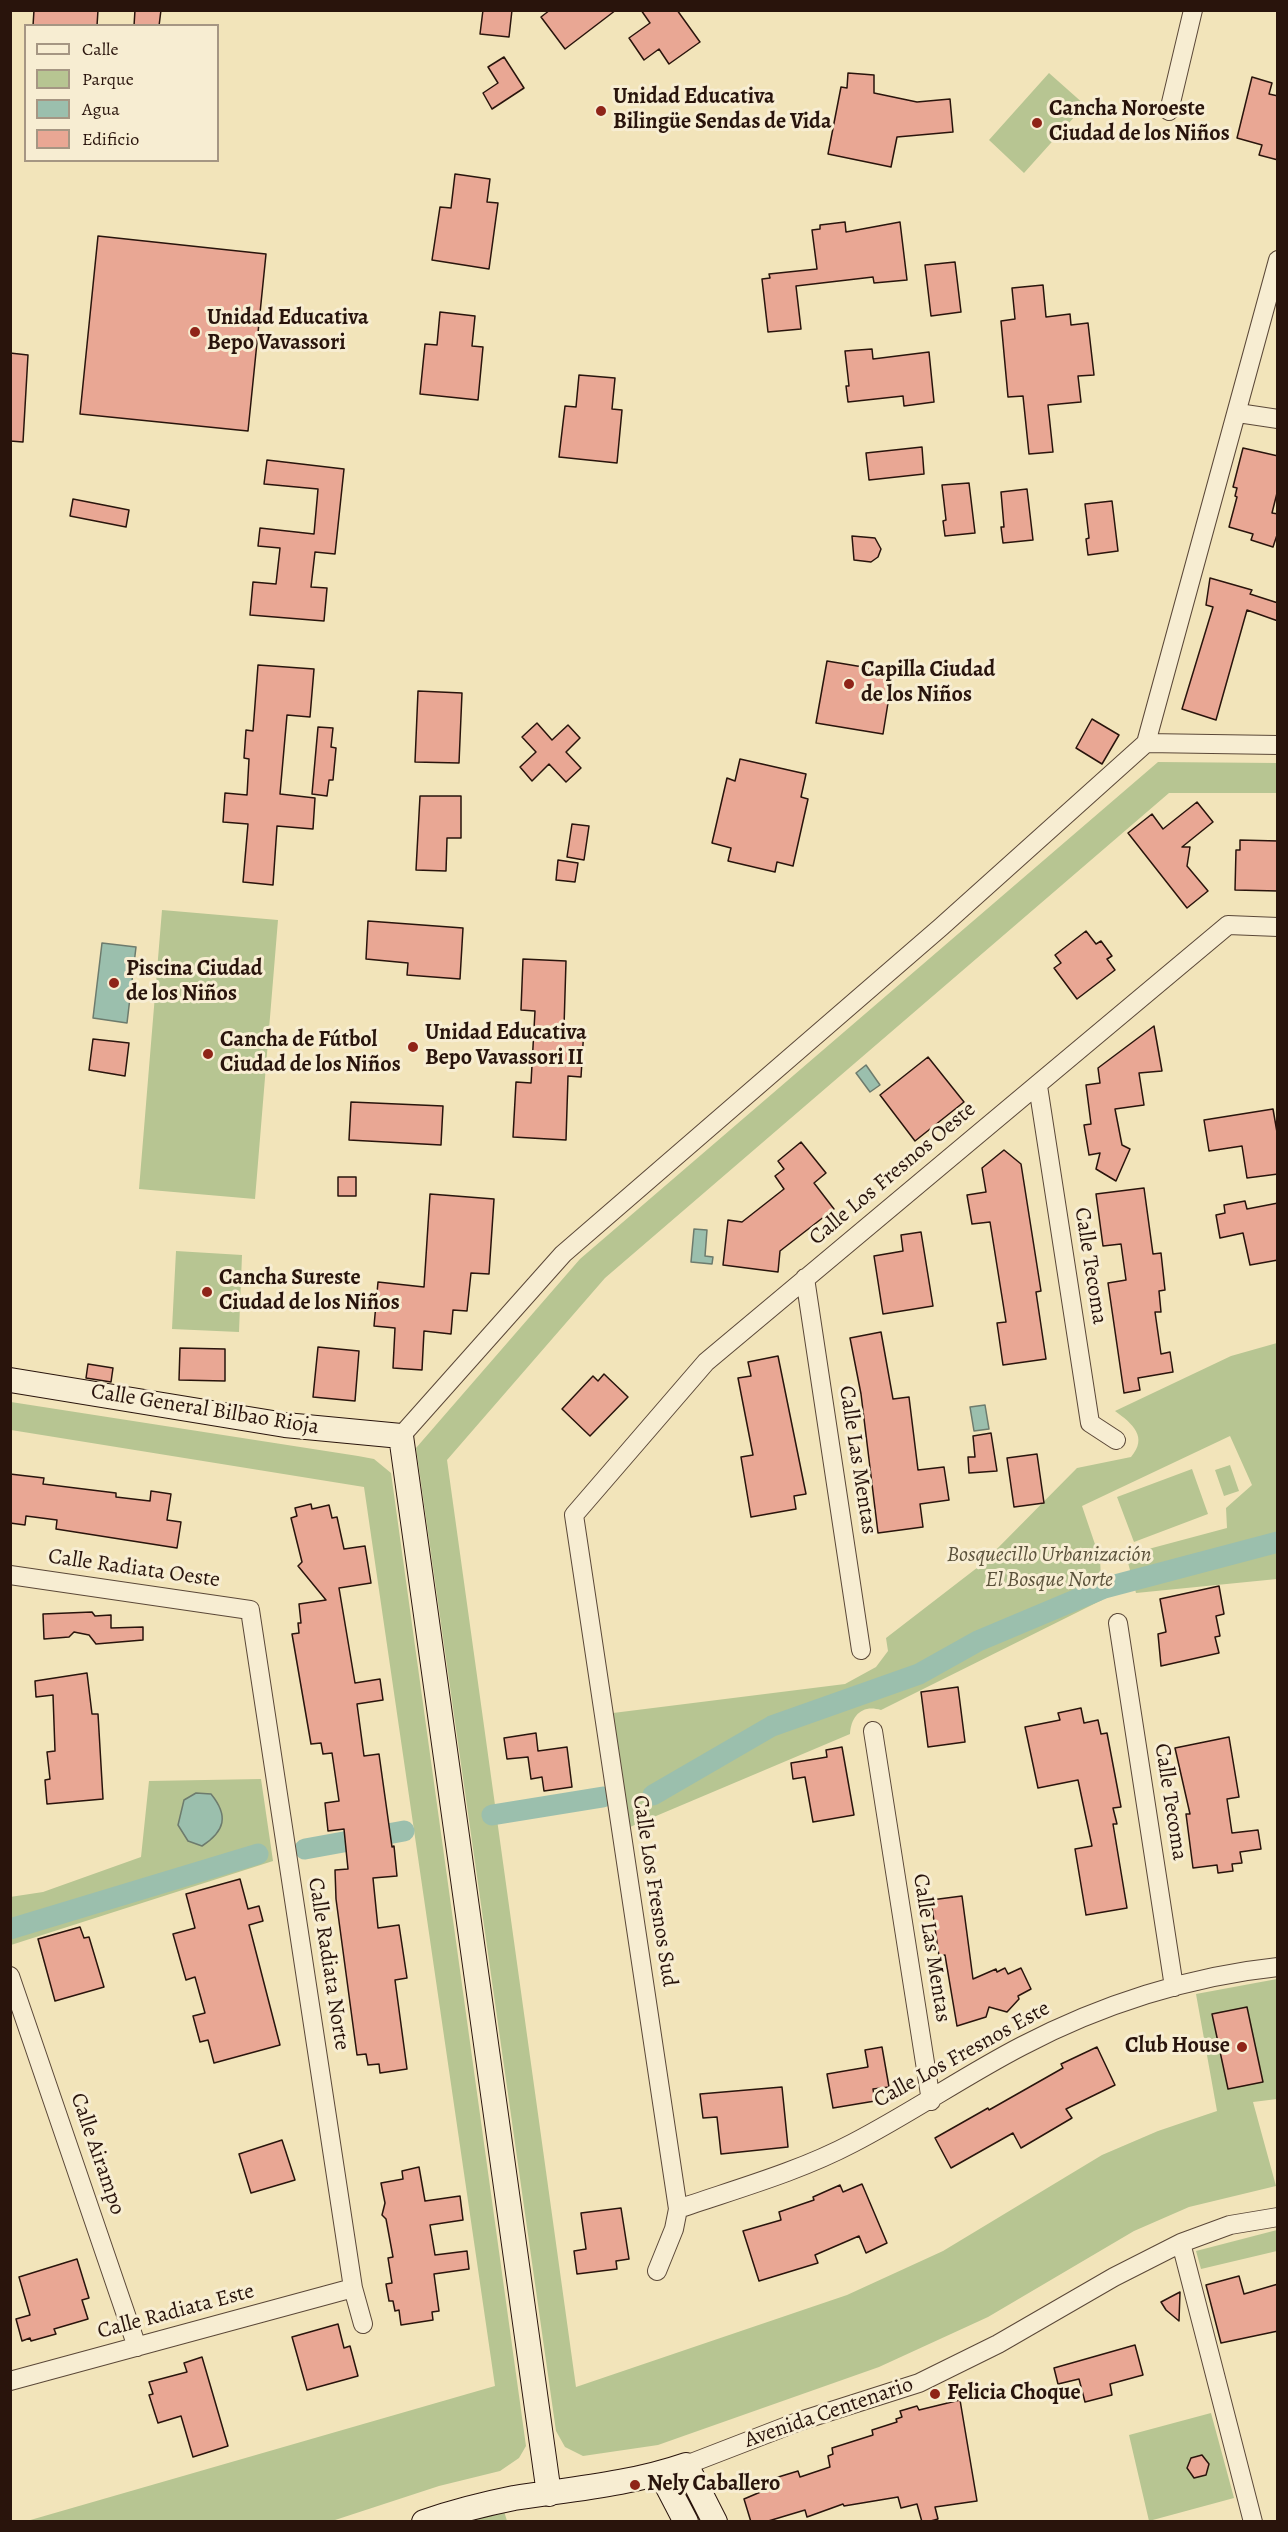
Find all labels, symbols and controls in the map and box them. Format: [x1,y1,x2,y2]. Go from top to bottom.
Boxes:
legend [24,24,219,162]
text: Calle [82,37,119,61]
text: Parque [82,67,134,91]
place label: Unidad Educativa Bilingüe Sendas de Vida [613,85,832,136]
text: Agua [82,97,120,121]
place label: Cancha Noroeste Ciudad de los Niños [1049,97,1230,148]
marker: Unidad Educativa Bilingüe Sendas de Vida [594,104,608,118]
marker: Cancha Noroeste Ciudad de los Niños [1030,116,1044,130]
text: Edificio [82,127,139,151]
place label: Unidad Educativa Bepo Vavassori [207,306,369,358]
marker: Unidad Educativa Bepo Vavassori [188,325,202,339]
place label: Capilla Ciudad de los Niños [861,658,995,710]
marker: Capilla Ciudad de los Niños [842,677,856,691]
place label: Piscina Ciudad de los Niños [126,957,263,1008]
marker: Piscina Ciudad de los Niños [107,976,121,990]
place label: Unidad Educativa Bepo Vavassori II [425,1021,587,1072]
place label: Cancha de Fútbol Ciudad de los Niños [220,1028,401,1080]
marker: Unidad Educativa Bepo Vavassori II [406,1040,420,1054]
marker: Cancha de Fútbol Ciudad de los Niños [201,1047,215,1061]
street label: Calle Los Fresnos Oeste [804,1097,982,1251]
street label: Calle Tecoma [1068,1206,1112,1326]
place label: Cancha Sureste Ciudad de los Niños [219,1266,400,1318]
marker: Cancha Sureste Ciudad de los Niños [200,1285,214,1299]
street label: Calle General Bilbao Rioja [89,1379,321,1441]
street label: Calle Las Mentas [832,1384,882,1536]
park label: Bosquecillo Urbanización El Bosque Norte [947,1543,1151,1594]
street label: Calle Radiata Oeste [46,1544,222,1594]
street label: Calle Tecoma [1148,1742,1192,1862]
street label: Calle Los Fresnos Sud [626,1793,682,1989]
street label: Calle Las Mentas [906,1872,956,2024]
street label: Calle Radiata Norte [301,1876,355,2052]
street label: Calle Los Fresnos Este [869,1996,1055,2114]
place label: Club House [1125,2034,1230,2060]
marker: Club House [1235,2040,1249,2054]
street label: Calle Airampo [64,2090,130,2218]
street label: Calle Radiata Este [95,2278,257,2346]
street label: Avenida Centenario [741,2372,917,2454]
place label: Felicia Choque [947,2381,1081,2407]
marker: Felicia Choque [928,2387,942,2401]
place label: Nely Caballero [647,2472,780,2498]
marker: Nely Caballero [628,2478,642,2492]

